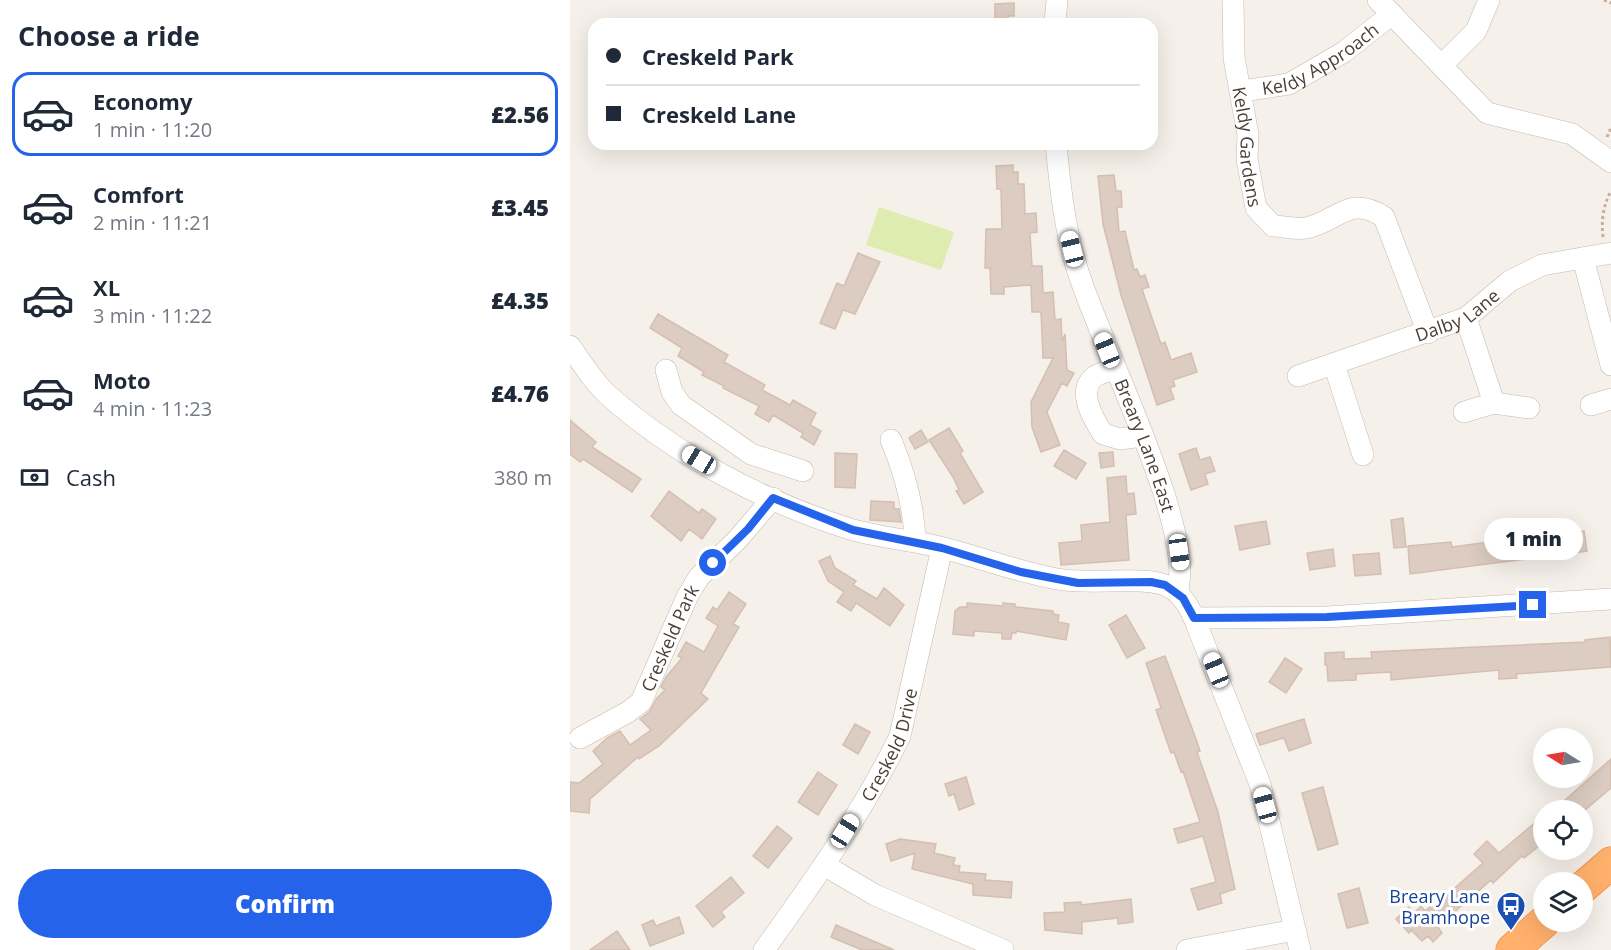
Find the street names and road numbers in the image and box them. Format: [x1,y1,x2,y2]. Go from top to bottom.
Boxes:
street label: Keldy Approach [1260,17,1383,100]
street label: Keldy Gardens [1227,85,1268,209]
street label: Dalby Lane [1412,283,1504,347]
street label: Breary Lane East [1109,375,1181,515]
street label: Creskeld Park [635,579,704,695]
street label: Creskeld Drive [855,686,922,806]

